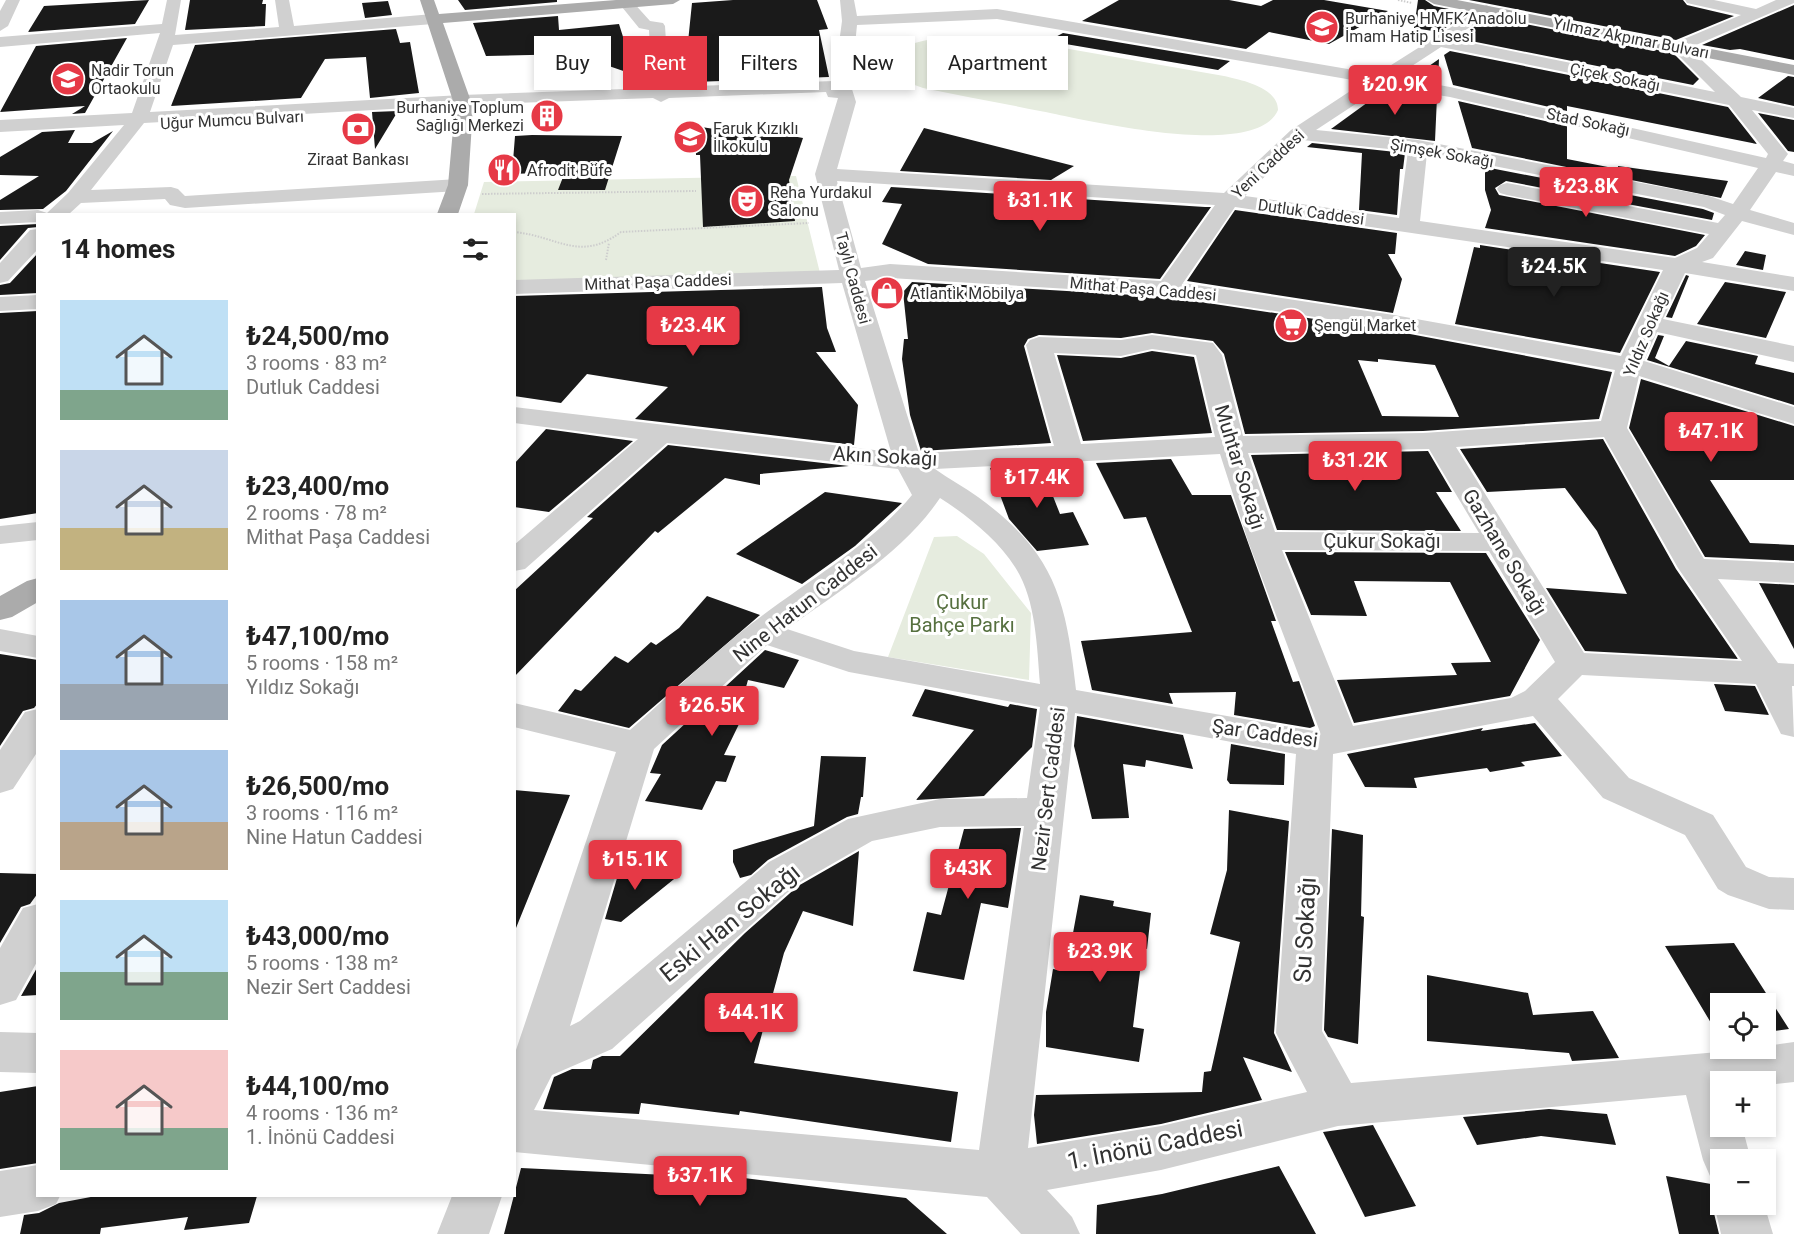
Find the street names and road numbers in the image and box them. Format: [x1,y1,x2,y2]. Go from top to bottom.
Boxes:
street label: Yılmaz Akpınar Bulvarı [1551,14,1711,62]
street label: Çiçek Sokağı [1568,59,1662,95]
street label: Stad Sokağı [1545,104,1631,140]
street label: Uğur Mumcu Bulvarı [160,107,304,133]
street label: Yeni Caddesi [1228,126,1308,202]
street label: Şimşek Sokağı [1389,135,1495,171]
street label: Dutluk Caddesi [1257,195,1365,229]
street label: Taylı Caddesi [832,230,874,326]
street label: Mithat Paşa Caddesi [584,270,732,294]
street label: Mithat Paşa Caddesi [1069,273,1217,305]
street label: Yıldız Sokağı [1620,289,1672,379]
street label: Muhtar Sokağı [1210,402,1270,532]
street label: Akın Sokağı [832,441,938,471]
street label: Gazhane Sokağı [1458,484,1552,620]
street label: Çukur Sokağı [1323,529,1441,553]
street label: Nine Hatun Caddesi [728,539,882,667]
street label: Nezir Sert Caddesi [1026,706,1070,872]
street label: Şar Caddesi [1210,714,1320,752]
street label: Eski Han Sokağı [654,858,806,988]
street label: Su Sokağı [1288,876,1322,984]
street label: 1. İnönü Caddesi [1065,1114,1245,1176]

